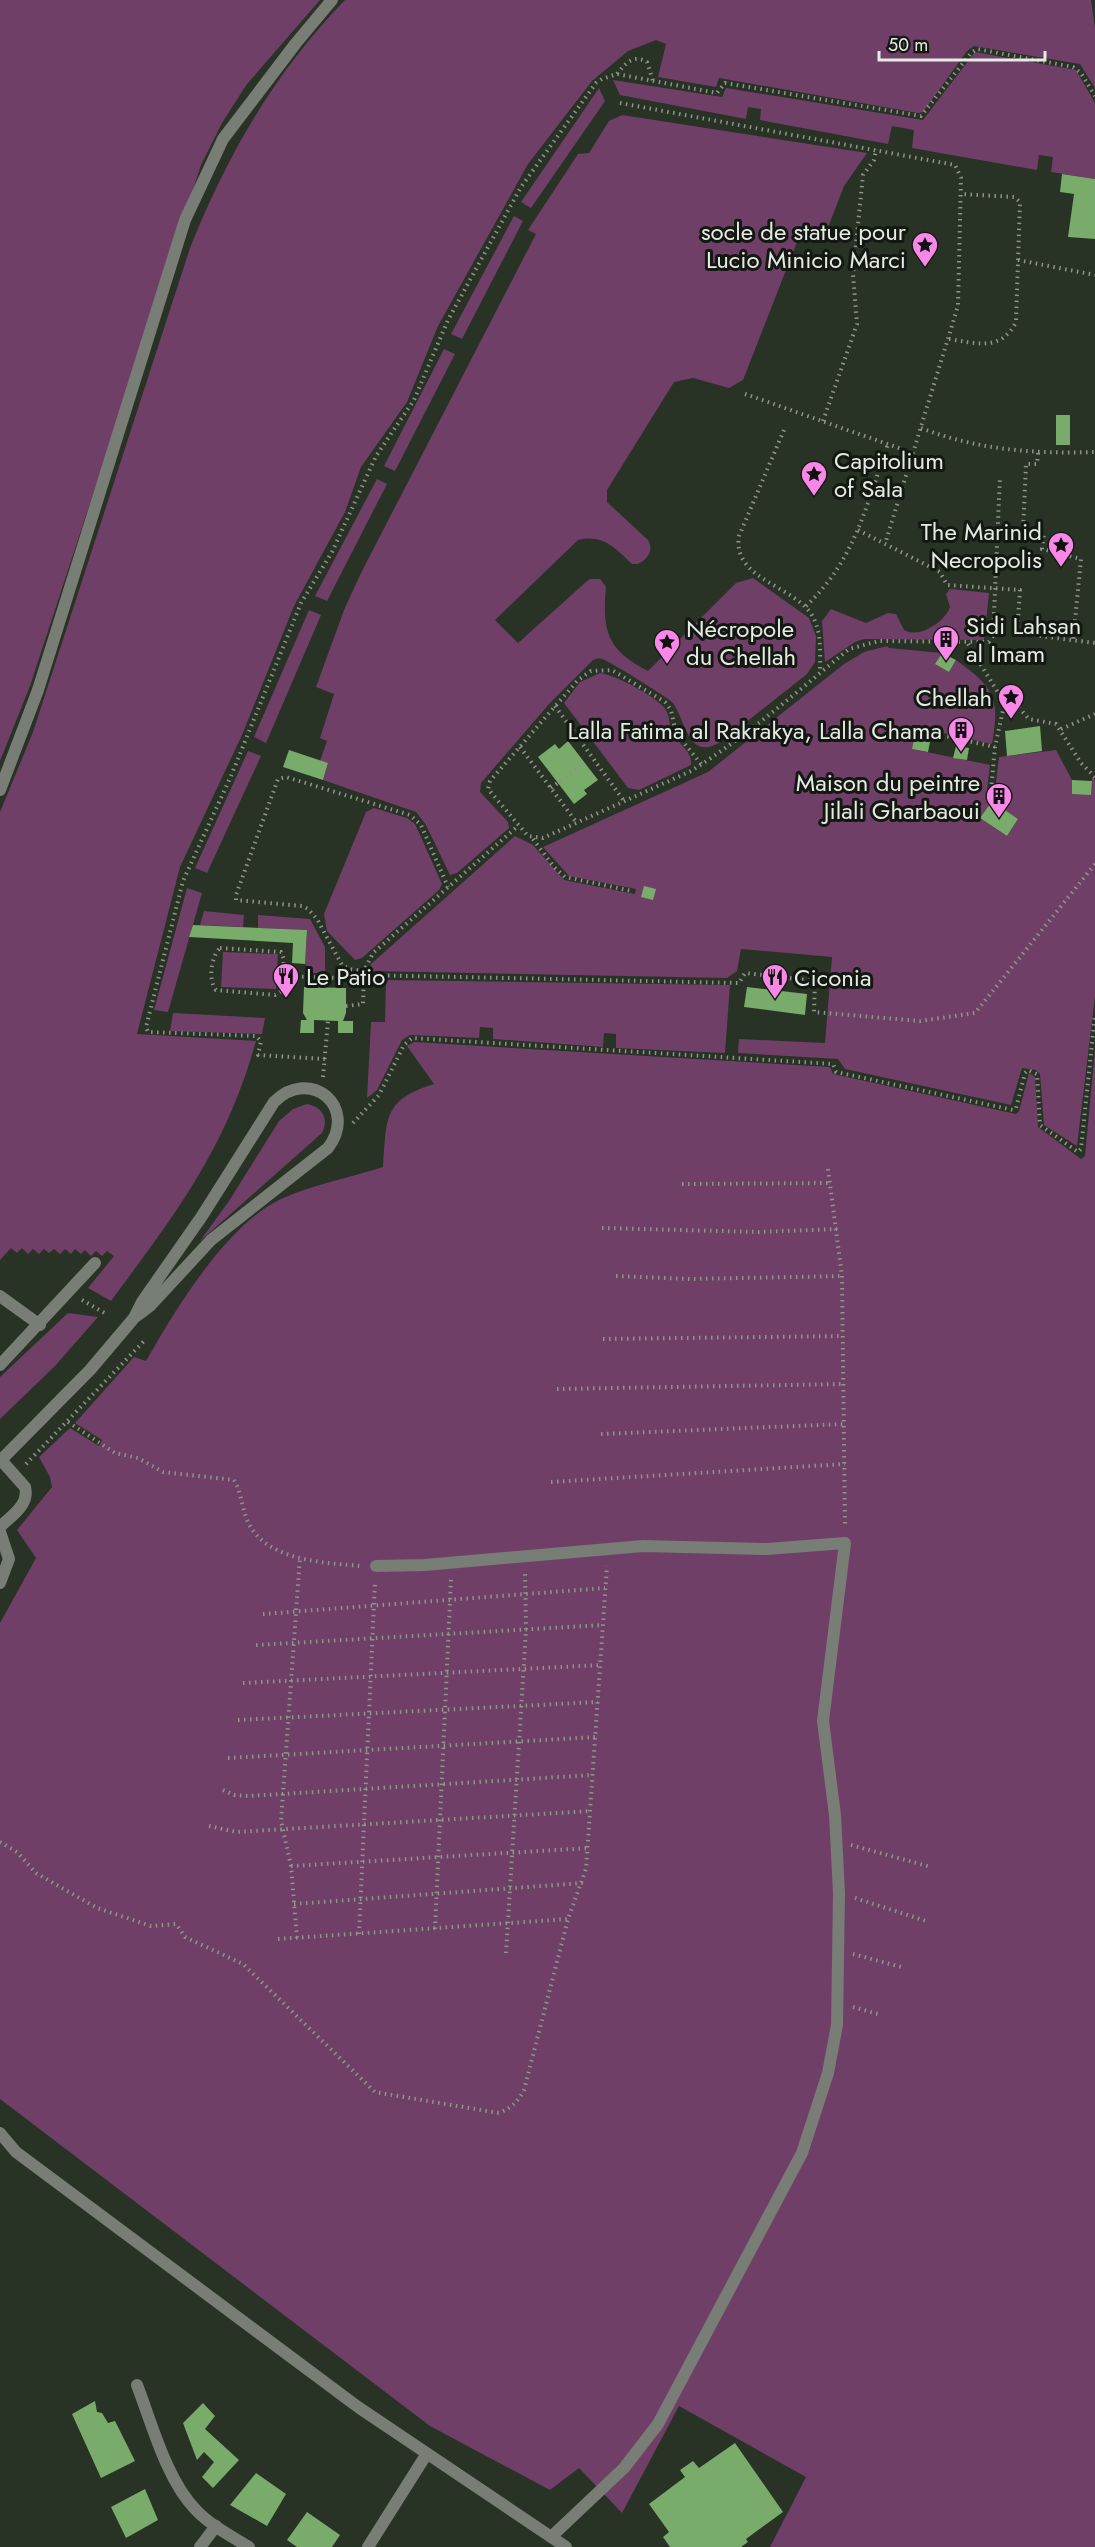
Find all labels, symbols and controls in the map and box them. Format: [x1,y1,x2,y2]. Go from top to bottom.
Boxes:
scale bar [879,24,1046,62]
text: 50 m [888,32,928,58]
place label: socle de statue pour Lucio Minicio Marci [701,214,907,277]
place icon: socle de statue pour Lucio Minicio Marci [910,230,940,268]
place label: Capitolium of Sala [834,443,944,506]
place icon: Capitolium of Sala [799,459,829,497]
place label: The Marinid Necropolis [921,514,1042,577]
place icon: The Marinid Necropolis [1046,530,1076,568]
place label: Sidi Lahsan al Imam [966,608,1081,671]
place label: Nécropole du Chellah [686,611,796,674]
building icon: Sidi Lahsan al Imam [931,624,961,662]
place icon: Nécropole du Chellah [652,627,682,665]
place label: Chellah [915,680,992,715]
place icon: Chellah [996,682,1026,720]
place label: Lalla Fatima al Rakrakya, Lalla Chama [567,713,942,748]
building icon: Lalla Fatima al Rakrakya, Lalla Chama [946,715,976,753]
place label: Maison du peintre Jilali Gharbaoui [796,765,980,828]
building icon: Maison du peintre Jilali Gharbaoui [984,781,1014,819]
place label: Le Patio [306,959,385,994]
place label: Ciconia [794,960,872,995]
restaurant icon: Le Patio [271,961,301,999]
restaurant icon: Ciconia [760,962,790,1000]

